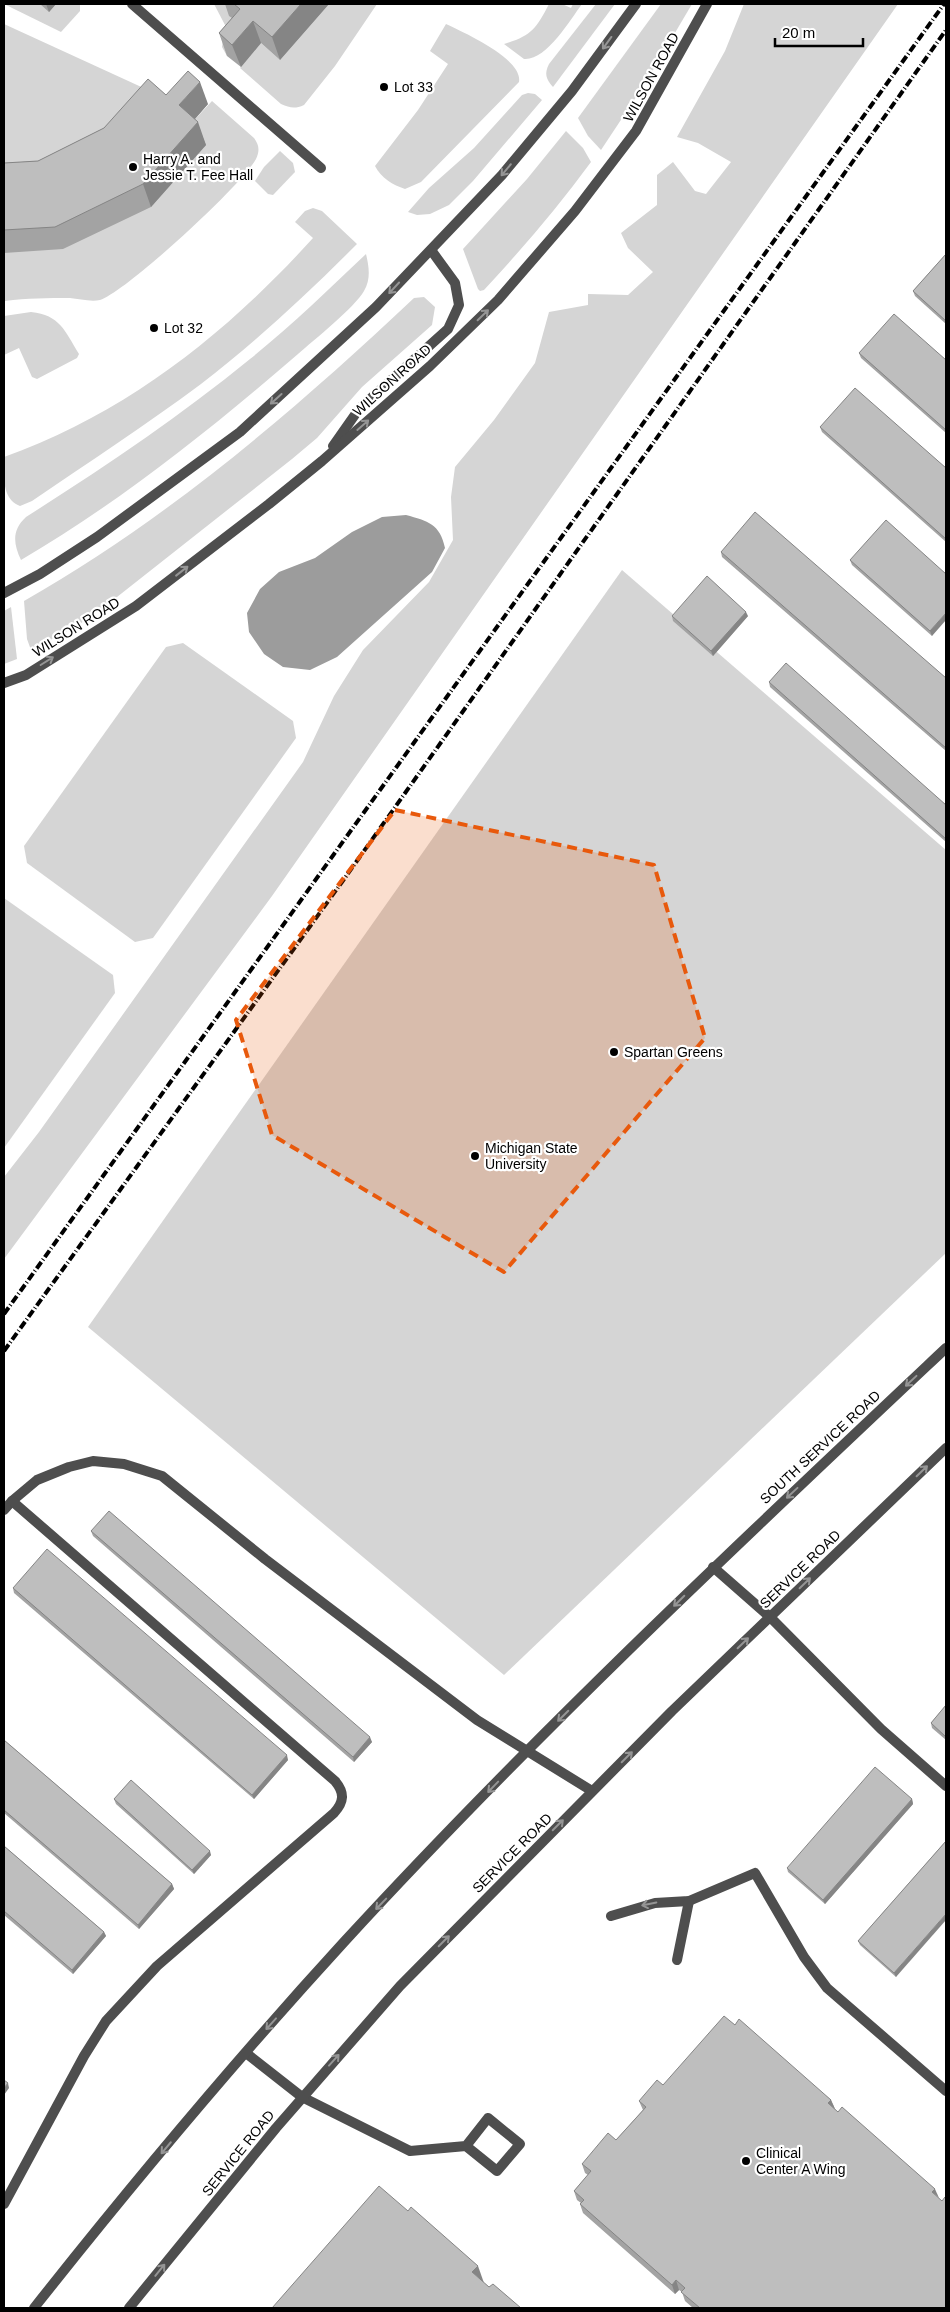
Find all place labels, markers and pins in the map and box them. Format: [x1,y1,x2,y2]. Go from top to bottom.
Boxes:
place label: Lot 33 [394,79,433,95]
marker: Lot 33 [378,81,390,93]
place label: Harry A. and Jessie T. Fee Hall [143,151,253,183]
marker: Harry A. and Jessie T. Fee Hall [127,161,139,173]
place label: Lot 32 [164,320,203,336]
marker: Lot 32 [148,322,160,334]
place label: Spartan Greens [624,1044,723,1060]
marker: Spartan Greens [608,1046,620,1058]
place label: Michigan State University [485,1140,578,1172]
marker: Michigan State University [469,1150,481,1162]
place label: Clinical Center A Wing [756,2145,846,2177]
marker: Clinical Center A Wing [740,2155,752,2167]

